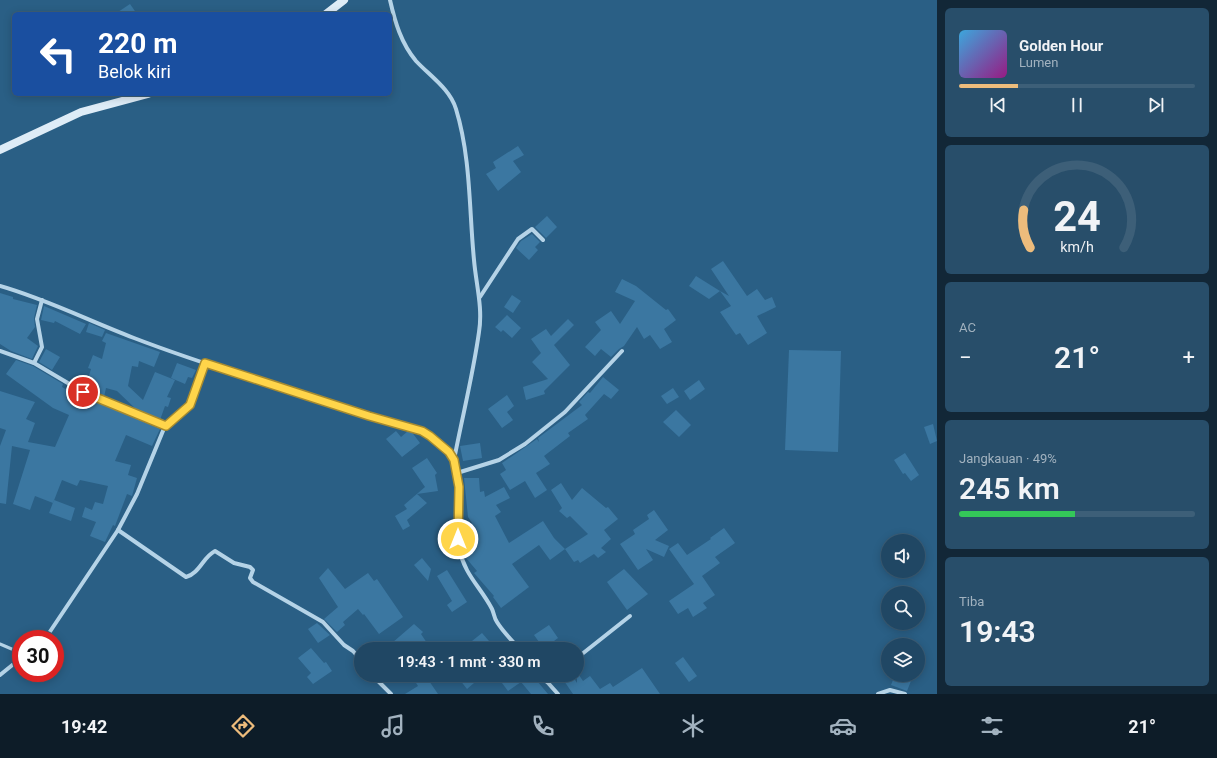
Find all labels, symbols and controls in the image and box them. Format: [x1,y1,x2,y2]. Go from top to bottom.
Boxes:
text: 220 m [98,27,177,60]
icon: left [32,28,84,80]
text: Golden Hour [1019,37,1103,55]
text: Lumen [1019,55,1058,70]
text: Belok kiri [98,61,171,82]
icon: previous [987,94,1009,116]
icon: pause [1066,94,1088,116]
icon: next [1145,94,1167,116]
text: 24 [1053,192,1101,241]
text: km/h [1060,238,1094,254]
text: AC [959,320,976,335]
text: 21° [1054,340,1100,375]
text: − [959,345,972,370]
text: + [1183,345,1195,370]
pin [66,375,100,409]
icon: arrive [72,381,94,403]
text: Jangkauan · 49% [959,451,1057,466]
text: 245 km [959,471,1060,506]
position arrow [437,518,479,560]
map controls [881,534,925,682]
button: sound [881,534,925,578]
button: search [881,586,925,630]
text: Tiba [959,594,984,609]
text: 19:43 [959,614,1036,649]
speed limit sign: 30 [12,630,64,682]
button: layers [881,638,925,682]
text: 19:43 · 1 mnt · 330 m [397,653,541,671]
icon: directions [229,712,257,740]
icon: music [379,712,407,740]
icon: phone [529,712,557,740]
icon: climate [679,712,707,740]
icon: car [829,712,857,740]
icon: filters [978,712,1006,740]
text: 19:42 [61,716,107,737]
text: 21° [1128,716,1156,737]

